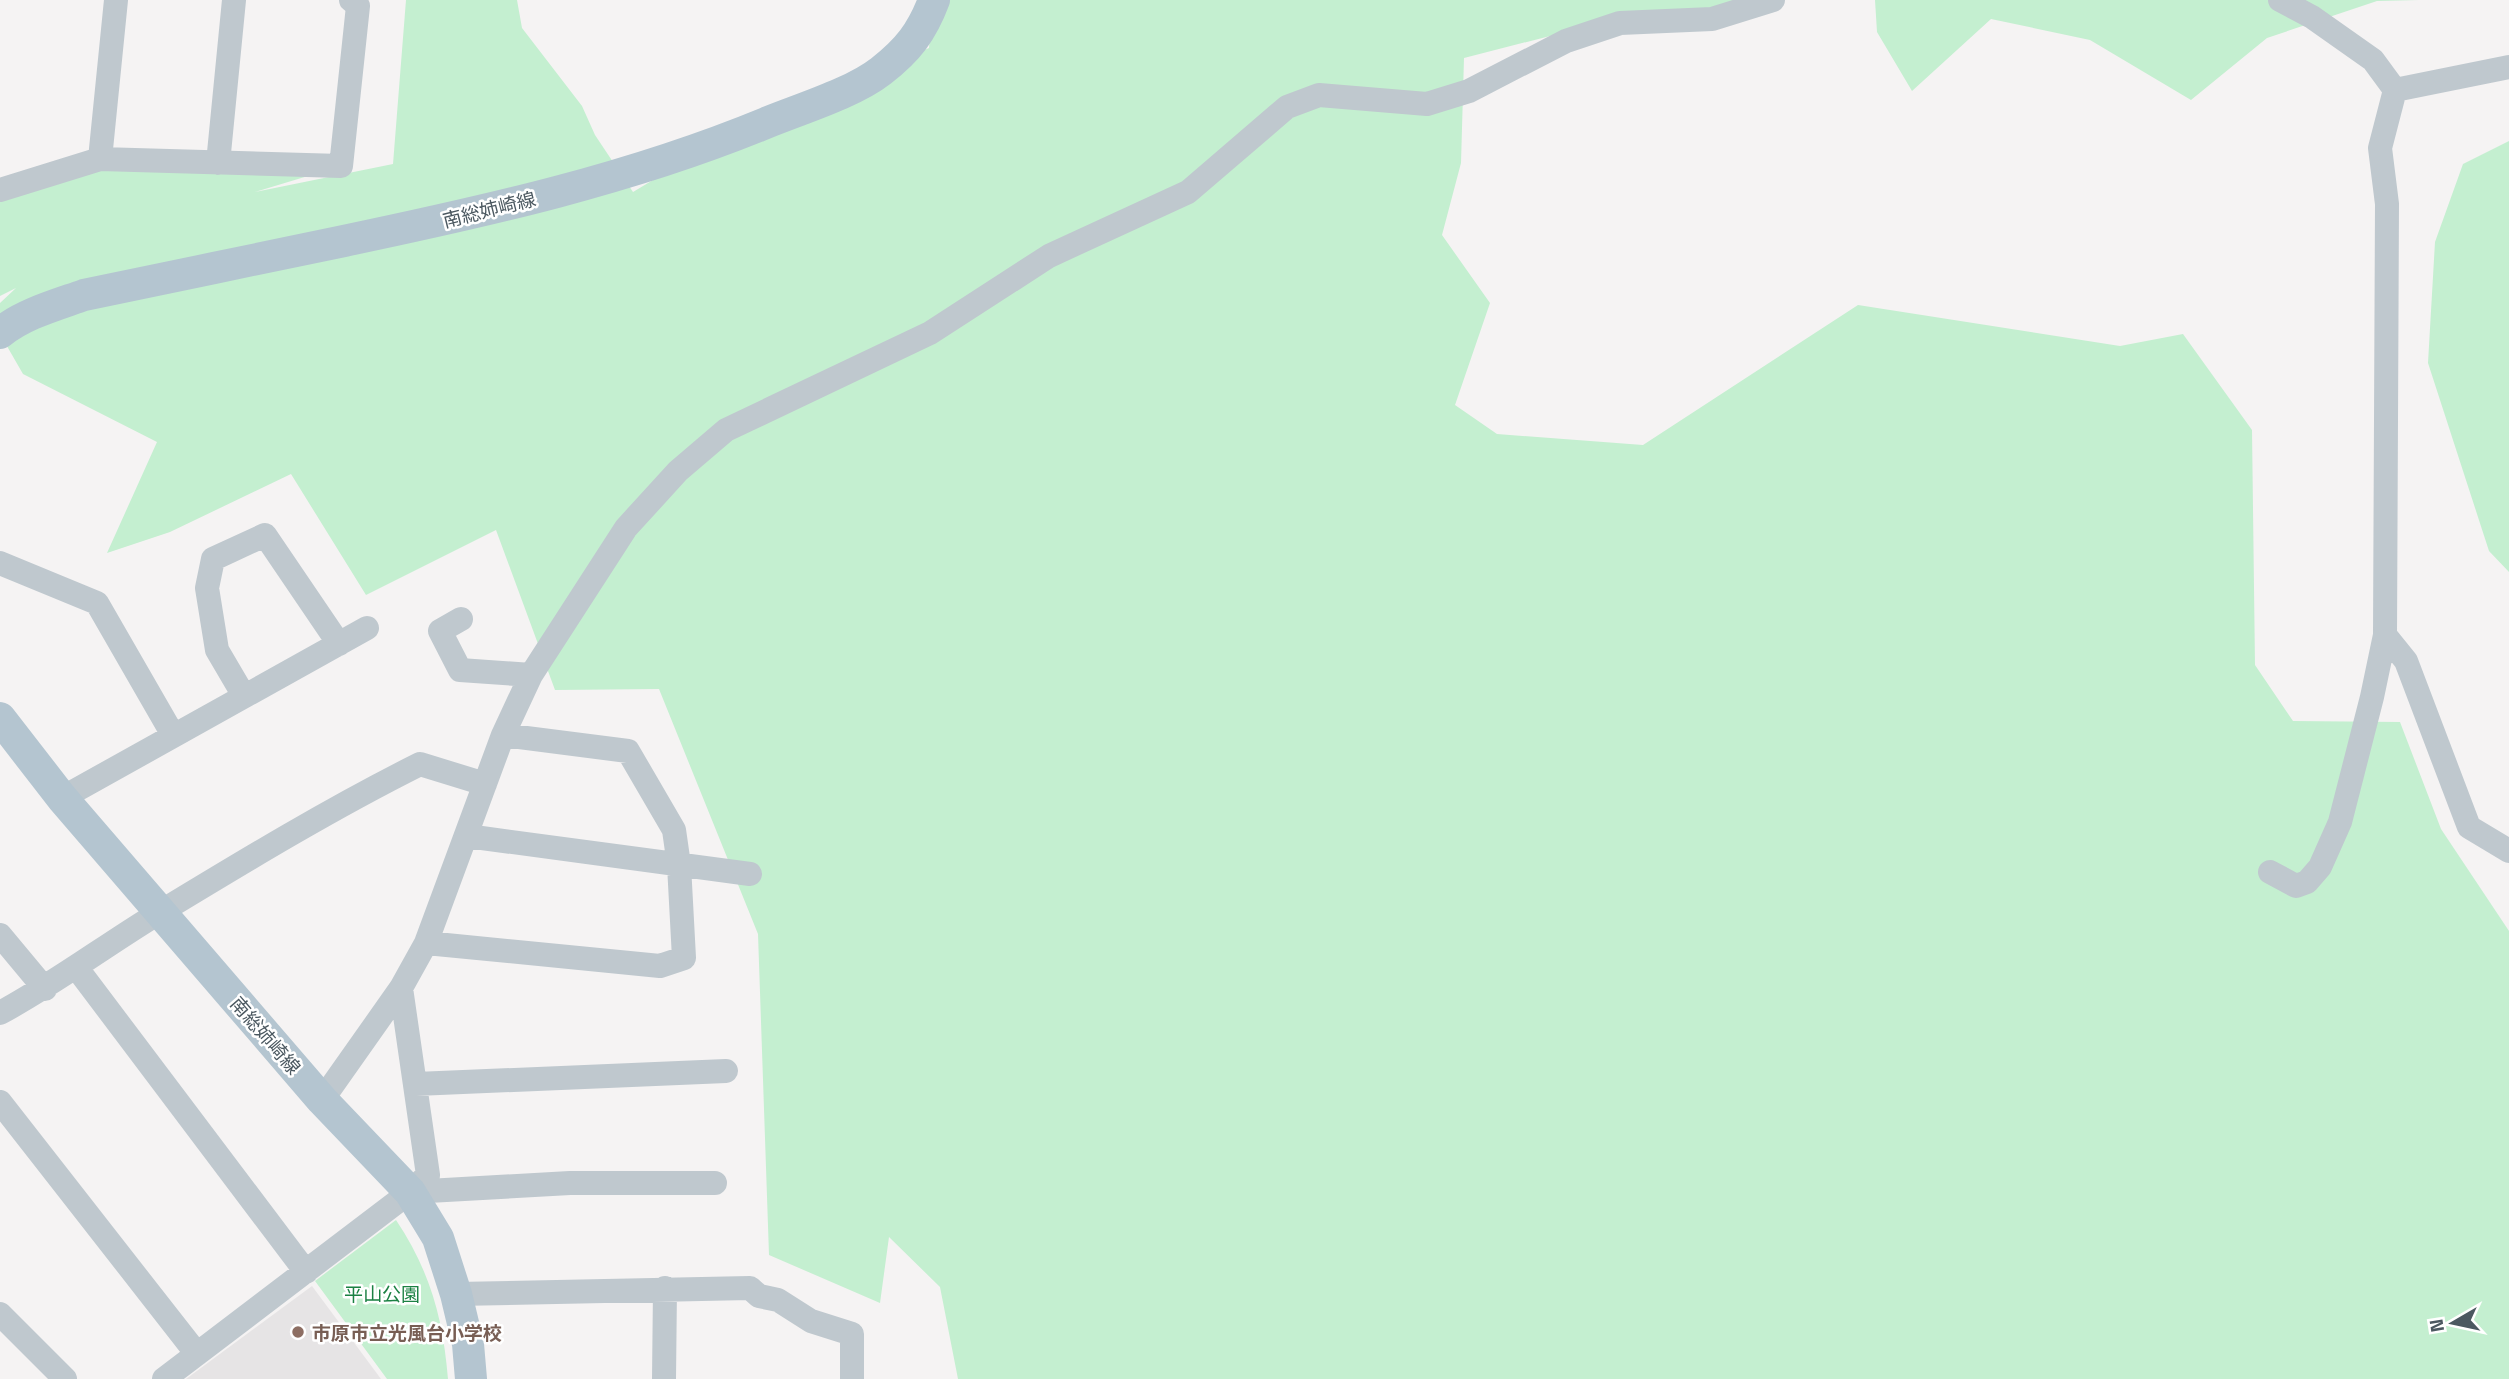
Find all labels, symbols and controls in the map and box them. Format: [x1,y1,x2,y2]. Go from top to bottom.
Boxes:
street label: 南総姉崎線 [439,183,539,235]
street label: 南総姉崎線 [224,990,308,1080]
park label: 平山公園 [344,1279,420,1308]
north arrow [2418,1288,2488,1358]
text: N [2420,1317,2451,1335]
place label: 市原市立光風台小学校 [312,1318,502,1347]
marker: 市原市立光風台小学校 [290,1324,306,1340]

